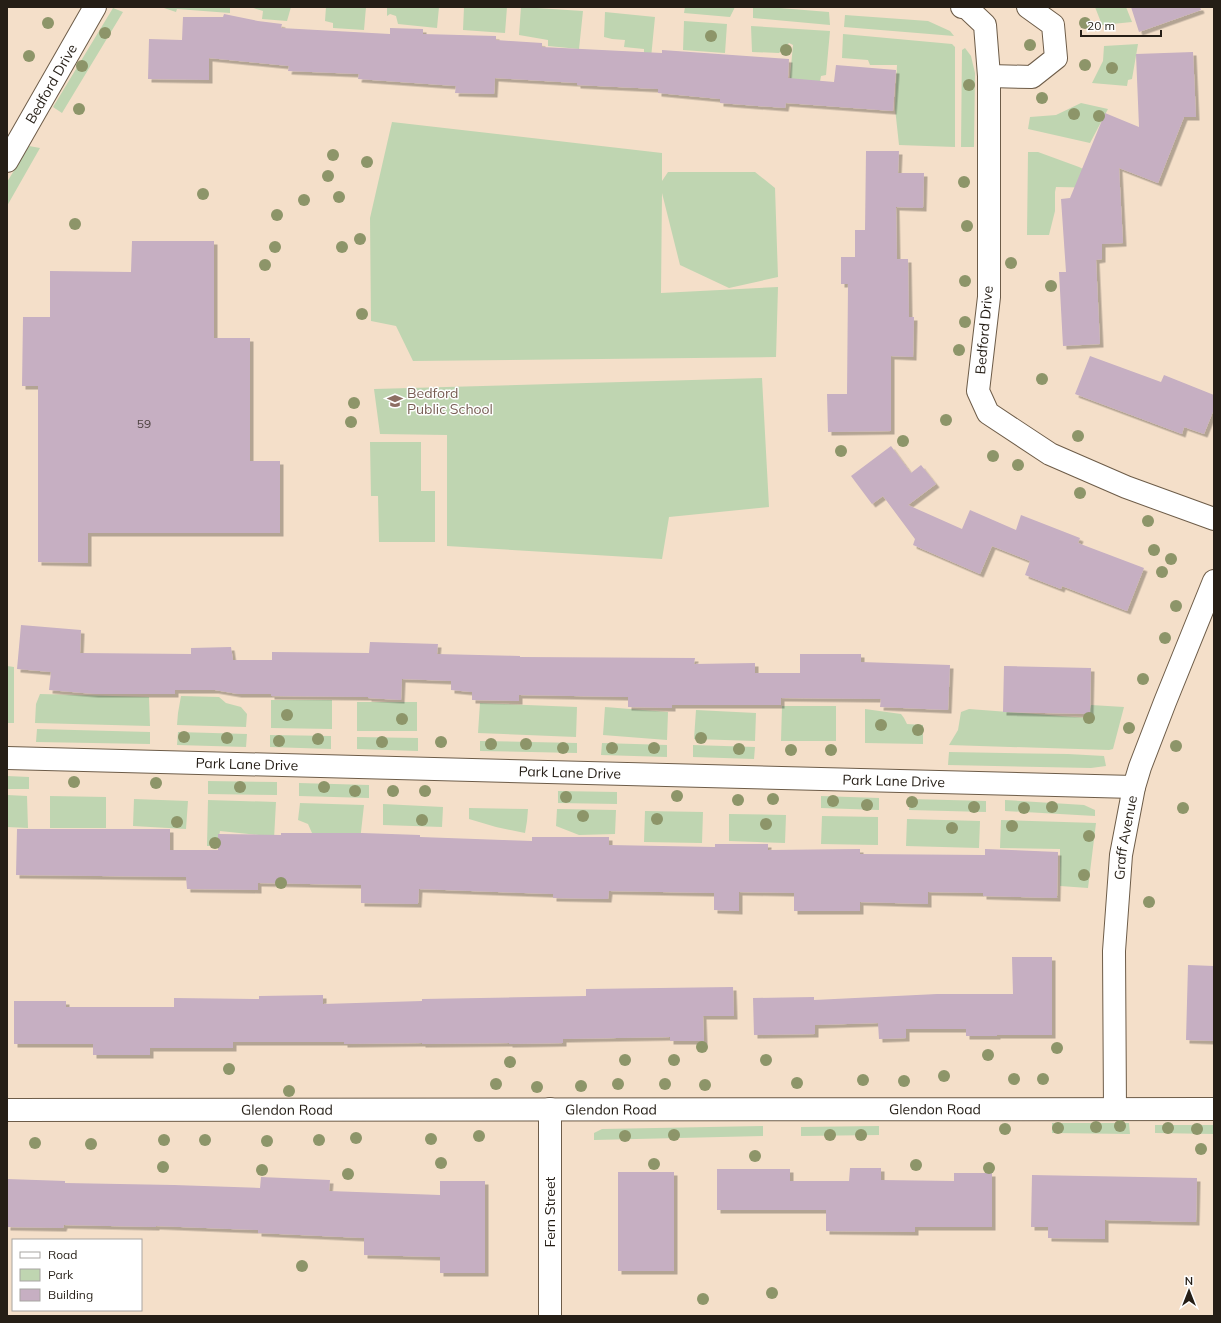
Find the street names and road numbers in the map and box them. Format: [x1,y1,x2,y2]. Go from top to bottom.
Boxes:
street label: Bedford Drive [21,41,81,127]
street label: Bedford Drive [971,285,997,375]
street label: Park Lane Drive [195,754,298,774]
street label: Park Lane Drive [518,762,621,783]
street label: Park Lane Drive [842,771,945,791]
street label: Graff Avenue [1110,794,1141,881]
street label: Glendon Road [565,1100,657,1119]
street label: Glendon Road [889,1100,981,1118]
street label: Glendon Road [241,1101,333,1119]
street label: Fern Street [541,1176,559,1247]

